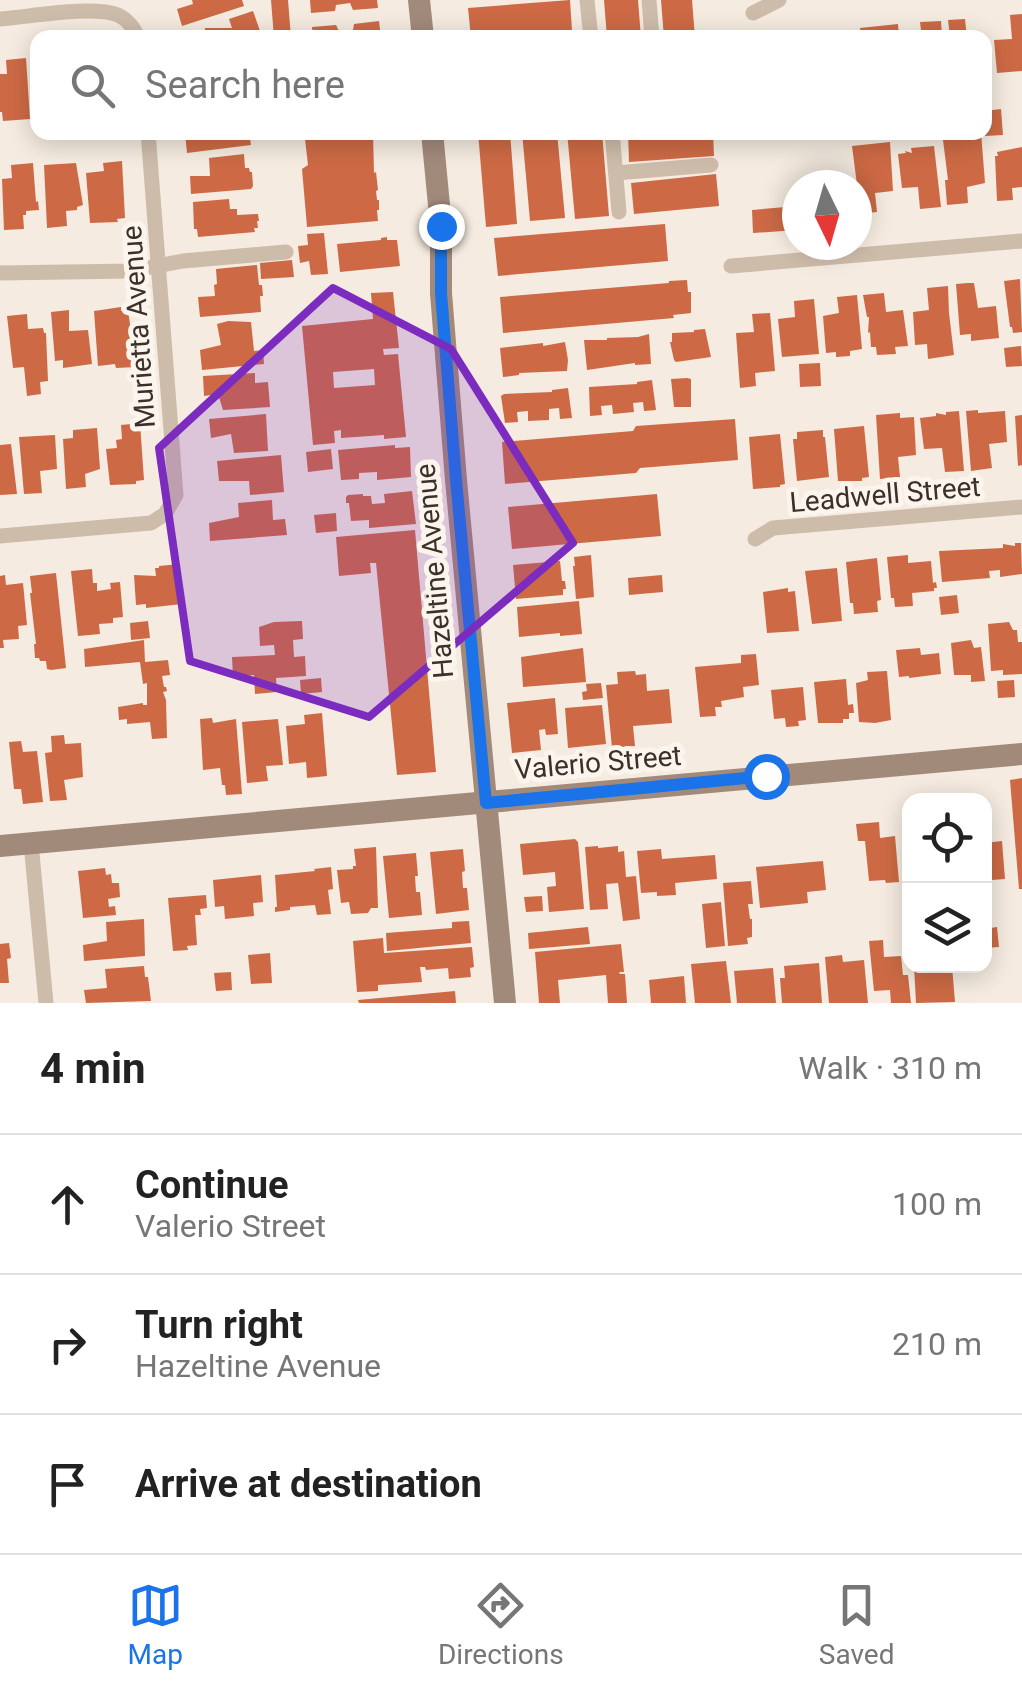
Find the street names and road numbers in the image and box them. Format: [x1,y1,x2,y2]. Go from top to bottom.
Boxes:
street label: Murietta Avenue [115,225,162,429]
street label: Hazeltine Avenue [409,462,460,680]
street label: Leadwell Street [788,470,982,519]
street label: Valerio Street [513,739,683,786]

